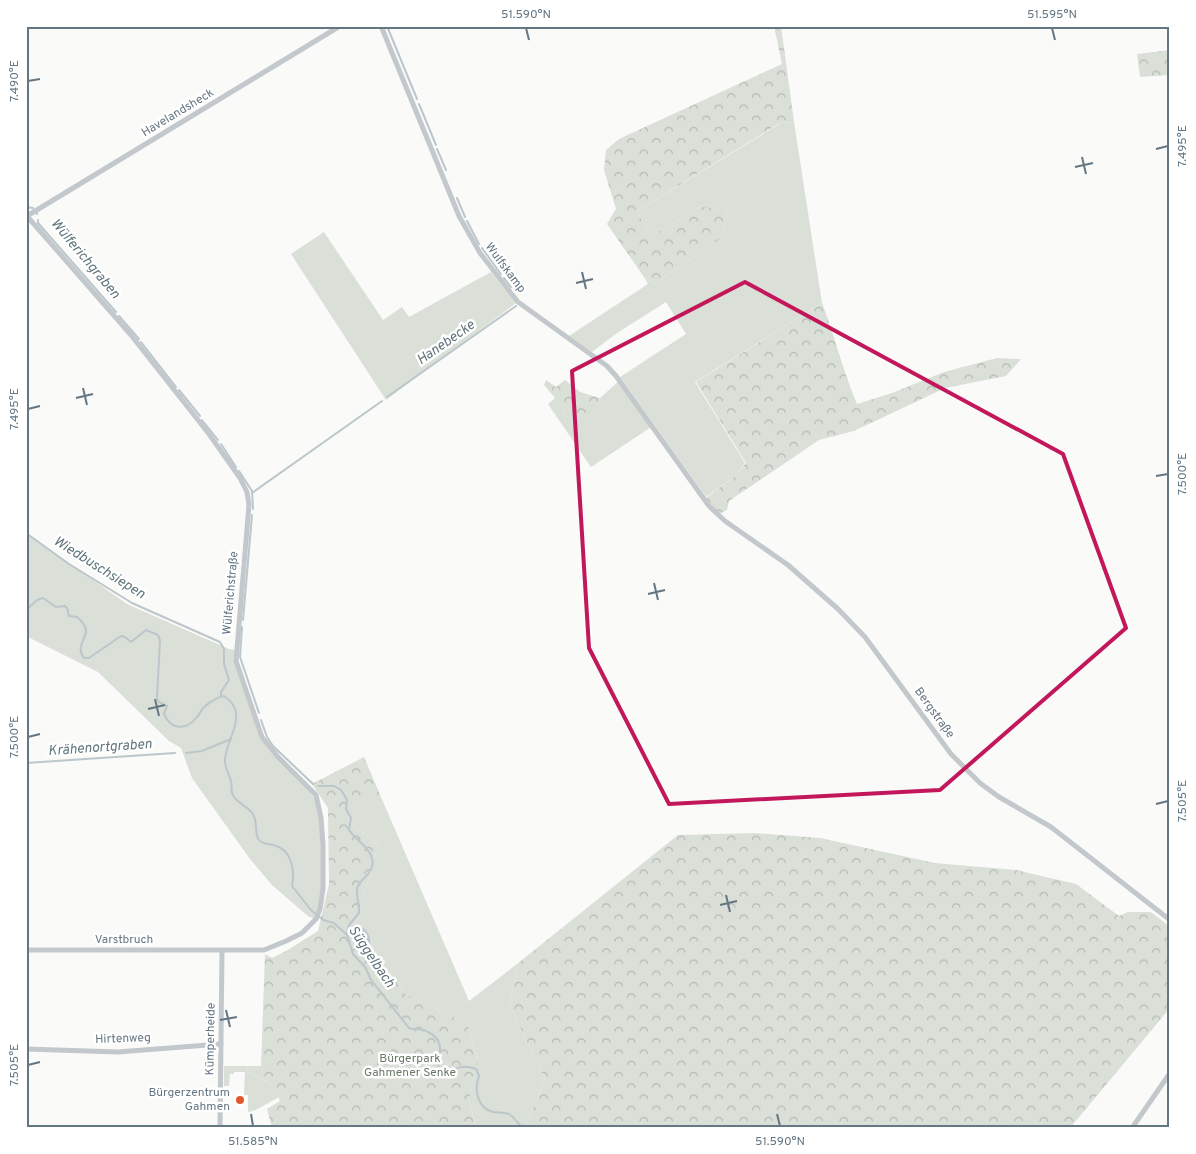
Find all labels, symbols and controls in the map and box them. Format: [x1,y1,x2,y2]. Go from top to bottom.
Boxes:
text: 51.590°N [501,7,551,23]
text: 51.595°N [1027,7,1077,23]
text: 7.490°E [7,60,23,102]
street label: Havelandsheck [139,85,217,141]
text: 7.495°E [1175,125,1191,167]
water label: Wülferichgraben [47,216,124,303]
street label: Wulfskamp [481,240,529,297]
water label: Hanebecke [414,316,479,369]
text: 7.495°E [7,388,23,430]
text: 7.500°E [1175,453,1191,495]
water label: Wiedbuschsiepen [50,533,148,603]
street label: Wülferichstraße [219,550,243,636]
street label: Bergstraße [910,684,958,742]
text: 7.500°E [7,716,23,758]
water label: Krähenortgraben [48,736,153,760]
text: 7.505°E [1175,780,1191,822]
water label: Süggelbach [344,923,398,992]
street label: Varstbruch [95,932,153,948]
street label: Kümperheide [202,1002,220,1076]
street label: Hirtenweg [95,1030,151,1048]
text: 7.505°E [7,1044,23,1086]
park label: Bürgerpark Gahmener Senke [364,1051,456,1081]
place label: Bürgerzentrum Gahmen [148,1085,230,1115]
marker: Bürgerzentrum Gahmen [234,1094,246,1106]
text: 51.585°N [228,1134,278,1150]
text: 51.590°N [755,1134,805,1150]

